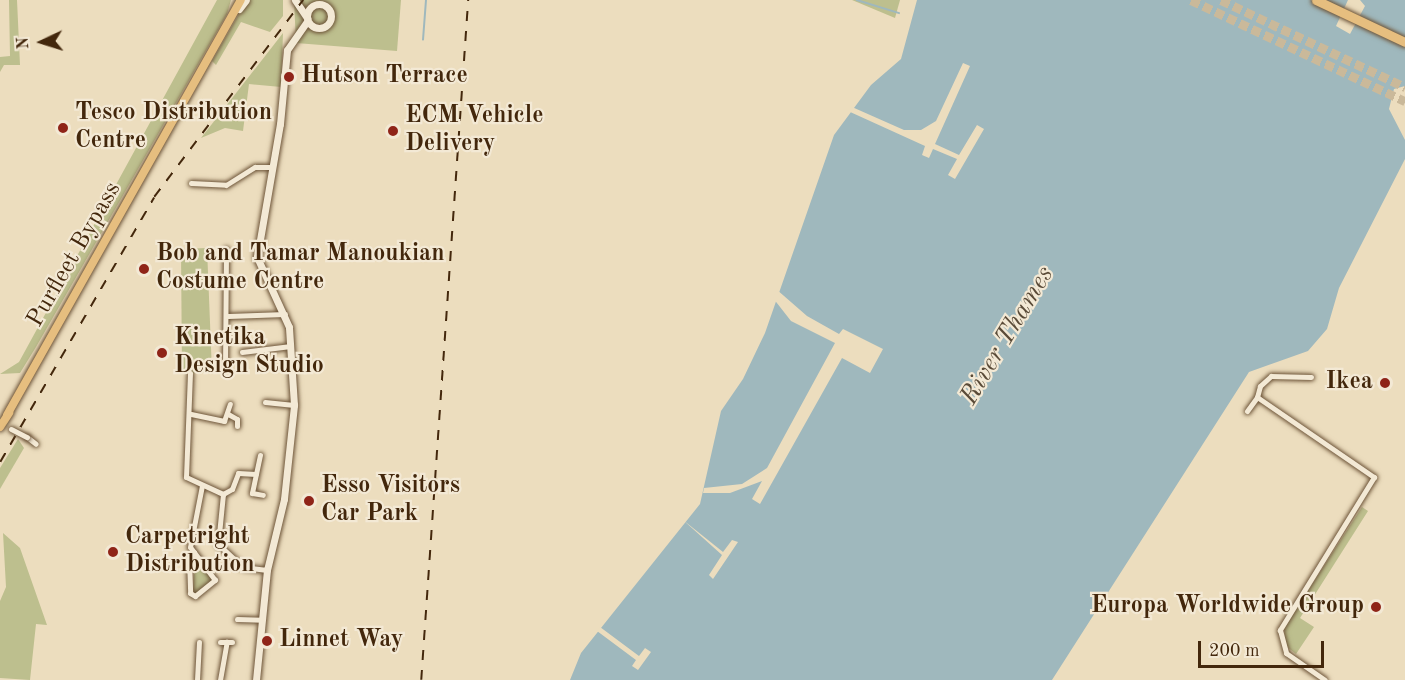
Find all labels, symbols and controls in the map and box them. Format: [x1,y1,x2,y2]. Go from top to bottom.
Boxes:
north arrow [12,12,72,72]
text: N [16,37,32,50]
place label: Hutson Terrace [301,63,468,91]
marker: Hutson Terrace [282,70,296,84]
place label: Tesco Distribution Centre [75,100,272,156]
place label: ECM Vehicle Delivery [405,103,544,159]
marker: Tesco Distribution Centre [56,121,70,135]
marker: ECM Vehicle Delivery [386,124,400,138]
street label: Purfleet Bypass [22,177,128,333]
place label: Bob and Tamar Manoukian Costume Centre [156,241,445,297]
water label: River Thames [954,261,1062,411]
marker: Bob and Tamar Manoukian Costume Centre [137,262,151,276]
place label: Kinetika Design Studio [174,325,324,381]
marker: Kinetika Design Studio [155,346,169,360]
place label: Ikea [1325,369,1373,397]
marker: Ikea [1378,376,1392,390]
place label: Esso Visitors Car Park [321,473,460,529]
marker: Esso Visitors Car Park [302,494,316,508]
place label: Carpetright Distribution [125,524,255,580]
marker: Carpetright Distribution [106,545,120,559]
place label: Europa Worldwide Group [1091,593,1364,621]
marker: Europa Worldwide Group [1369,600,1383,614]
place label: Linnet Way [279,627,403,655]
scale bar [1201,629,1327,667]
marker: Linnet Way [260,634,274,648]
text: 200 m [1209,642,1260,660]

